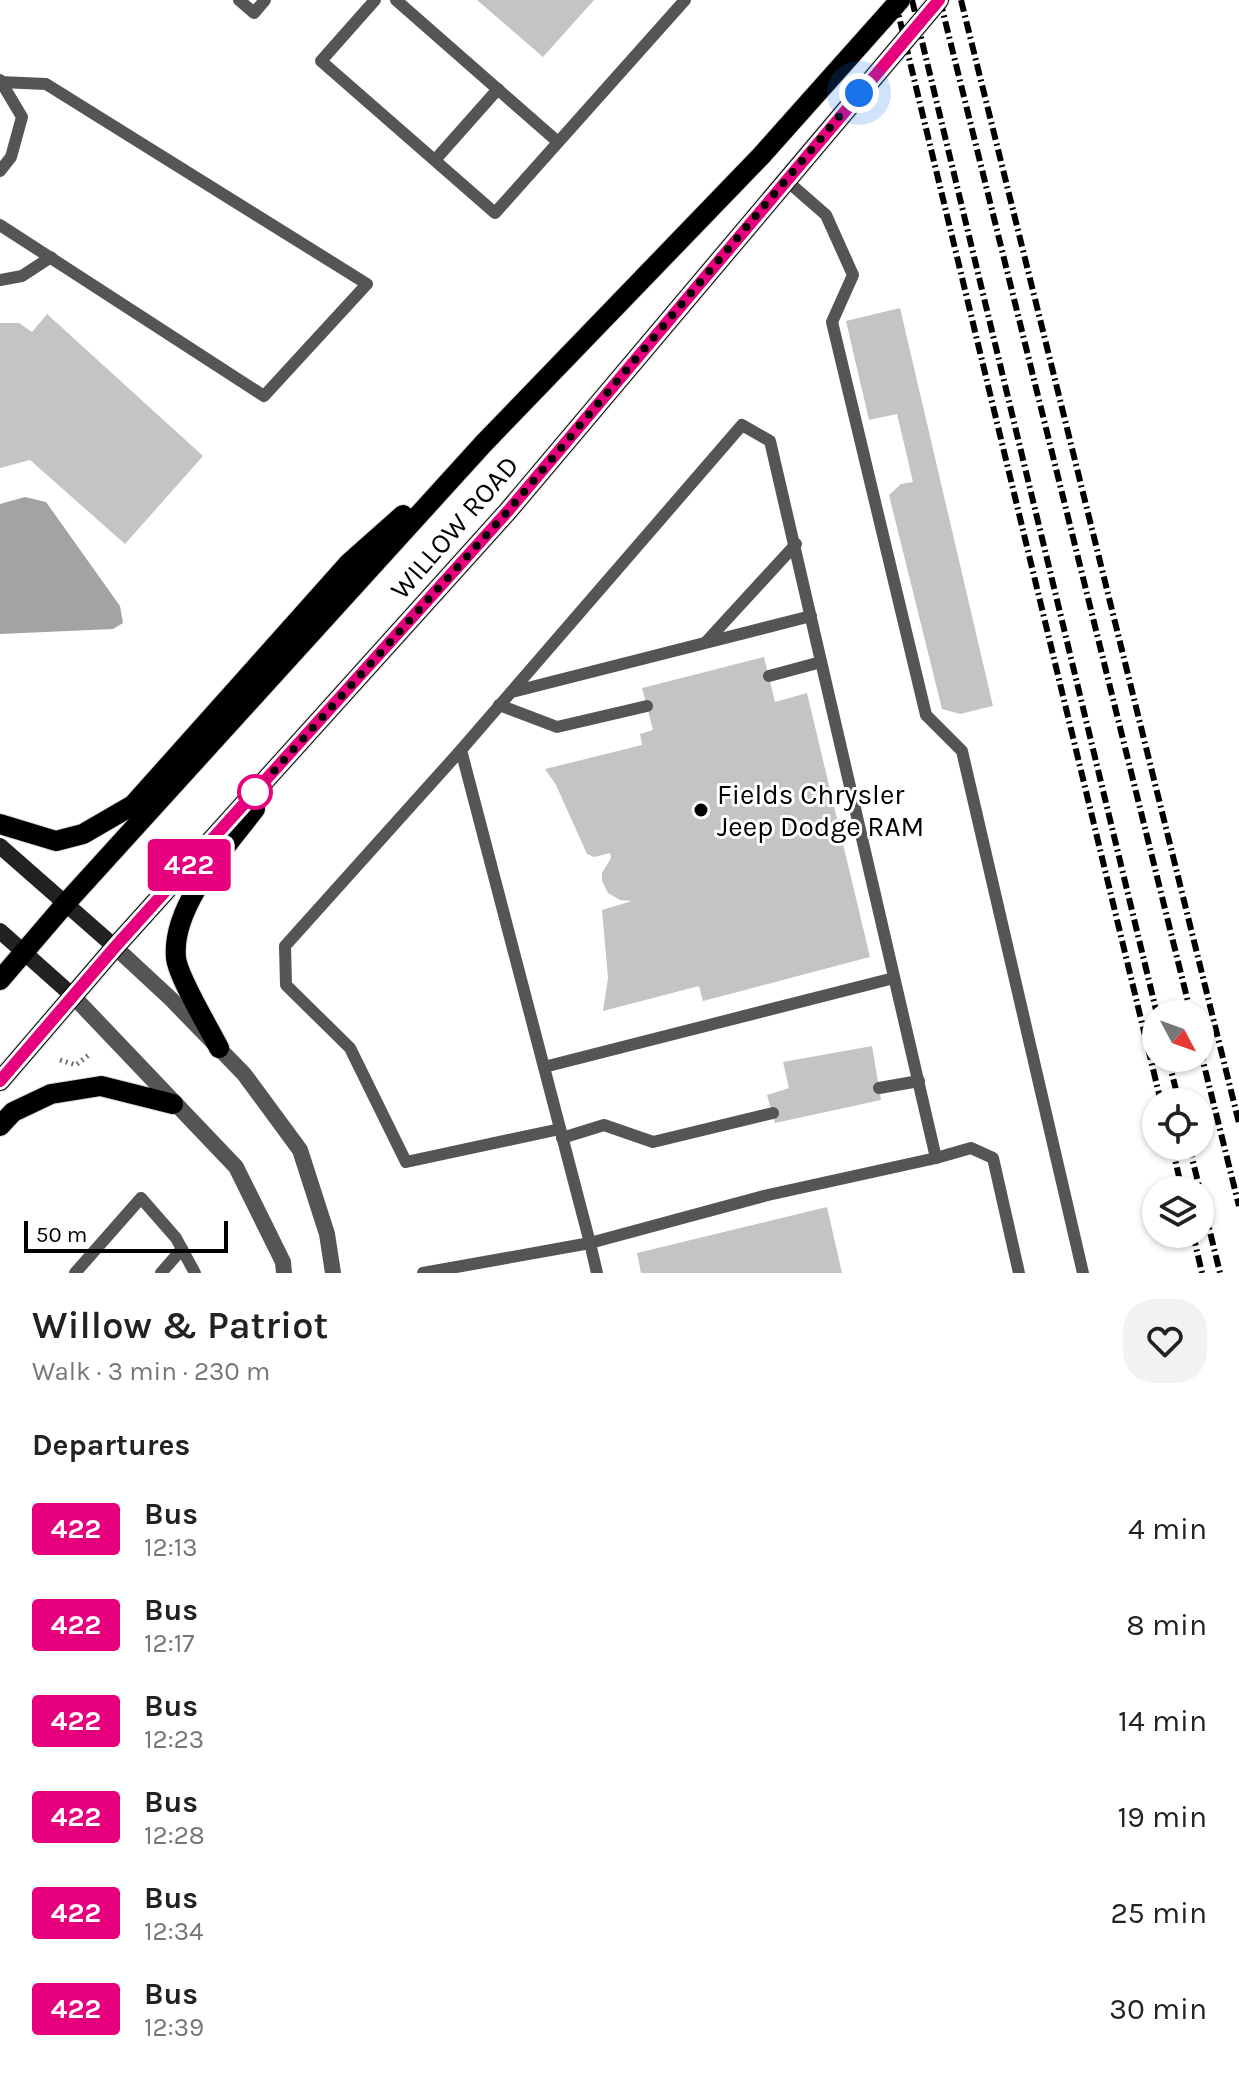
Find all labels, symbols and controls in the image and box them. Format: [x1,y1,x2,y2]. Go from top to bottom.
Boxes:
your location [839,73,879,113]
street label: WILLOW ROAD [383,449,525,606]
unlabelled marker [238,775,272,809]
place label: Fields Chrysler Jeep Dodge RAM [717,778,924,843]
marker: Fields Chrysler Jeep Dodge RAM [692,801,710,819]
line badge: 422 [143,839,235,891]
text: 422 [164,848,214,881]
north arrow [1142,1000,1214,1072]
map controls [1142,1000,1214,1248]
button: locate [1142,1088,1214,1160]
button: layers [1142,1176,1214,1248]
scale bar [24,1217,228,1253]
text: 50 m [36,1222,87,1248]
button: heart [1123,1299,1207,1383]
text: Willow & Patriot [32,1303,328,1348]
text: Walk · 3 min · 230 m [32,1356,270,1387]
text: Departures [32,1427,190,1463]
text: Bus [144,1496,198,1532]
text: 4 min [1128,1511,1207,1547]
text: 422 [51,1512,101,1545]
text: 12:13 [144,1532,198,1563]
text: Bus [144,1592,198,1628]
text: 8 min [1126,1607,1207,1643]
text: 422 [51,1608,101,1641]
text: 12:17 [144,1628,194,1659]
text: Bus [144,1688,198,1724]
text: 14 min [1118,1703,1207,1739]
text: 422 [51,1704,101,1737]
text: 12:23 [144,1724,204,1755]
text: Bus [144,1784,198,1820]
text: 19 min [1117,1799,1207,1835]
text: 422 [51,1800,101,1833]
text: 12:28 [144,1820,205,1851]
text: Bus [144,1880,198,1916]
text: 25 min [1110,1895,1207,1931]
text: 422 [51,1896,101,1929]
text: 12:34 [144,1916,204,1947]
text: Bus [144,1976,198,2012]
text: 30 min [1109,1991,1207,2027]
text: 422 [51,1992,101,2025]
text: 12:39 [144,2012,204,2043]

